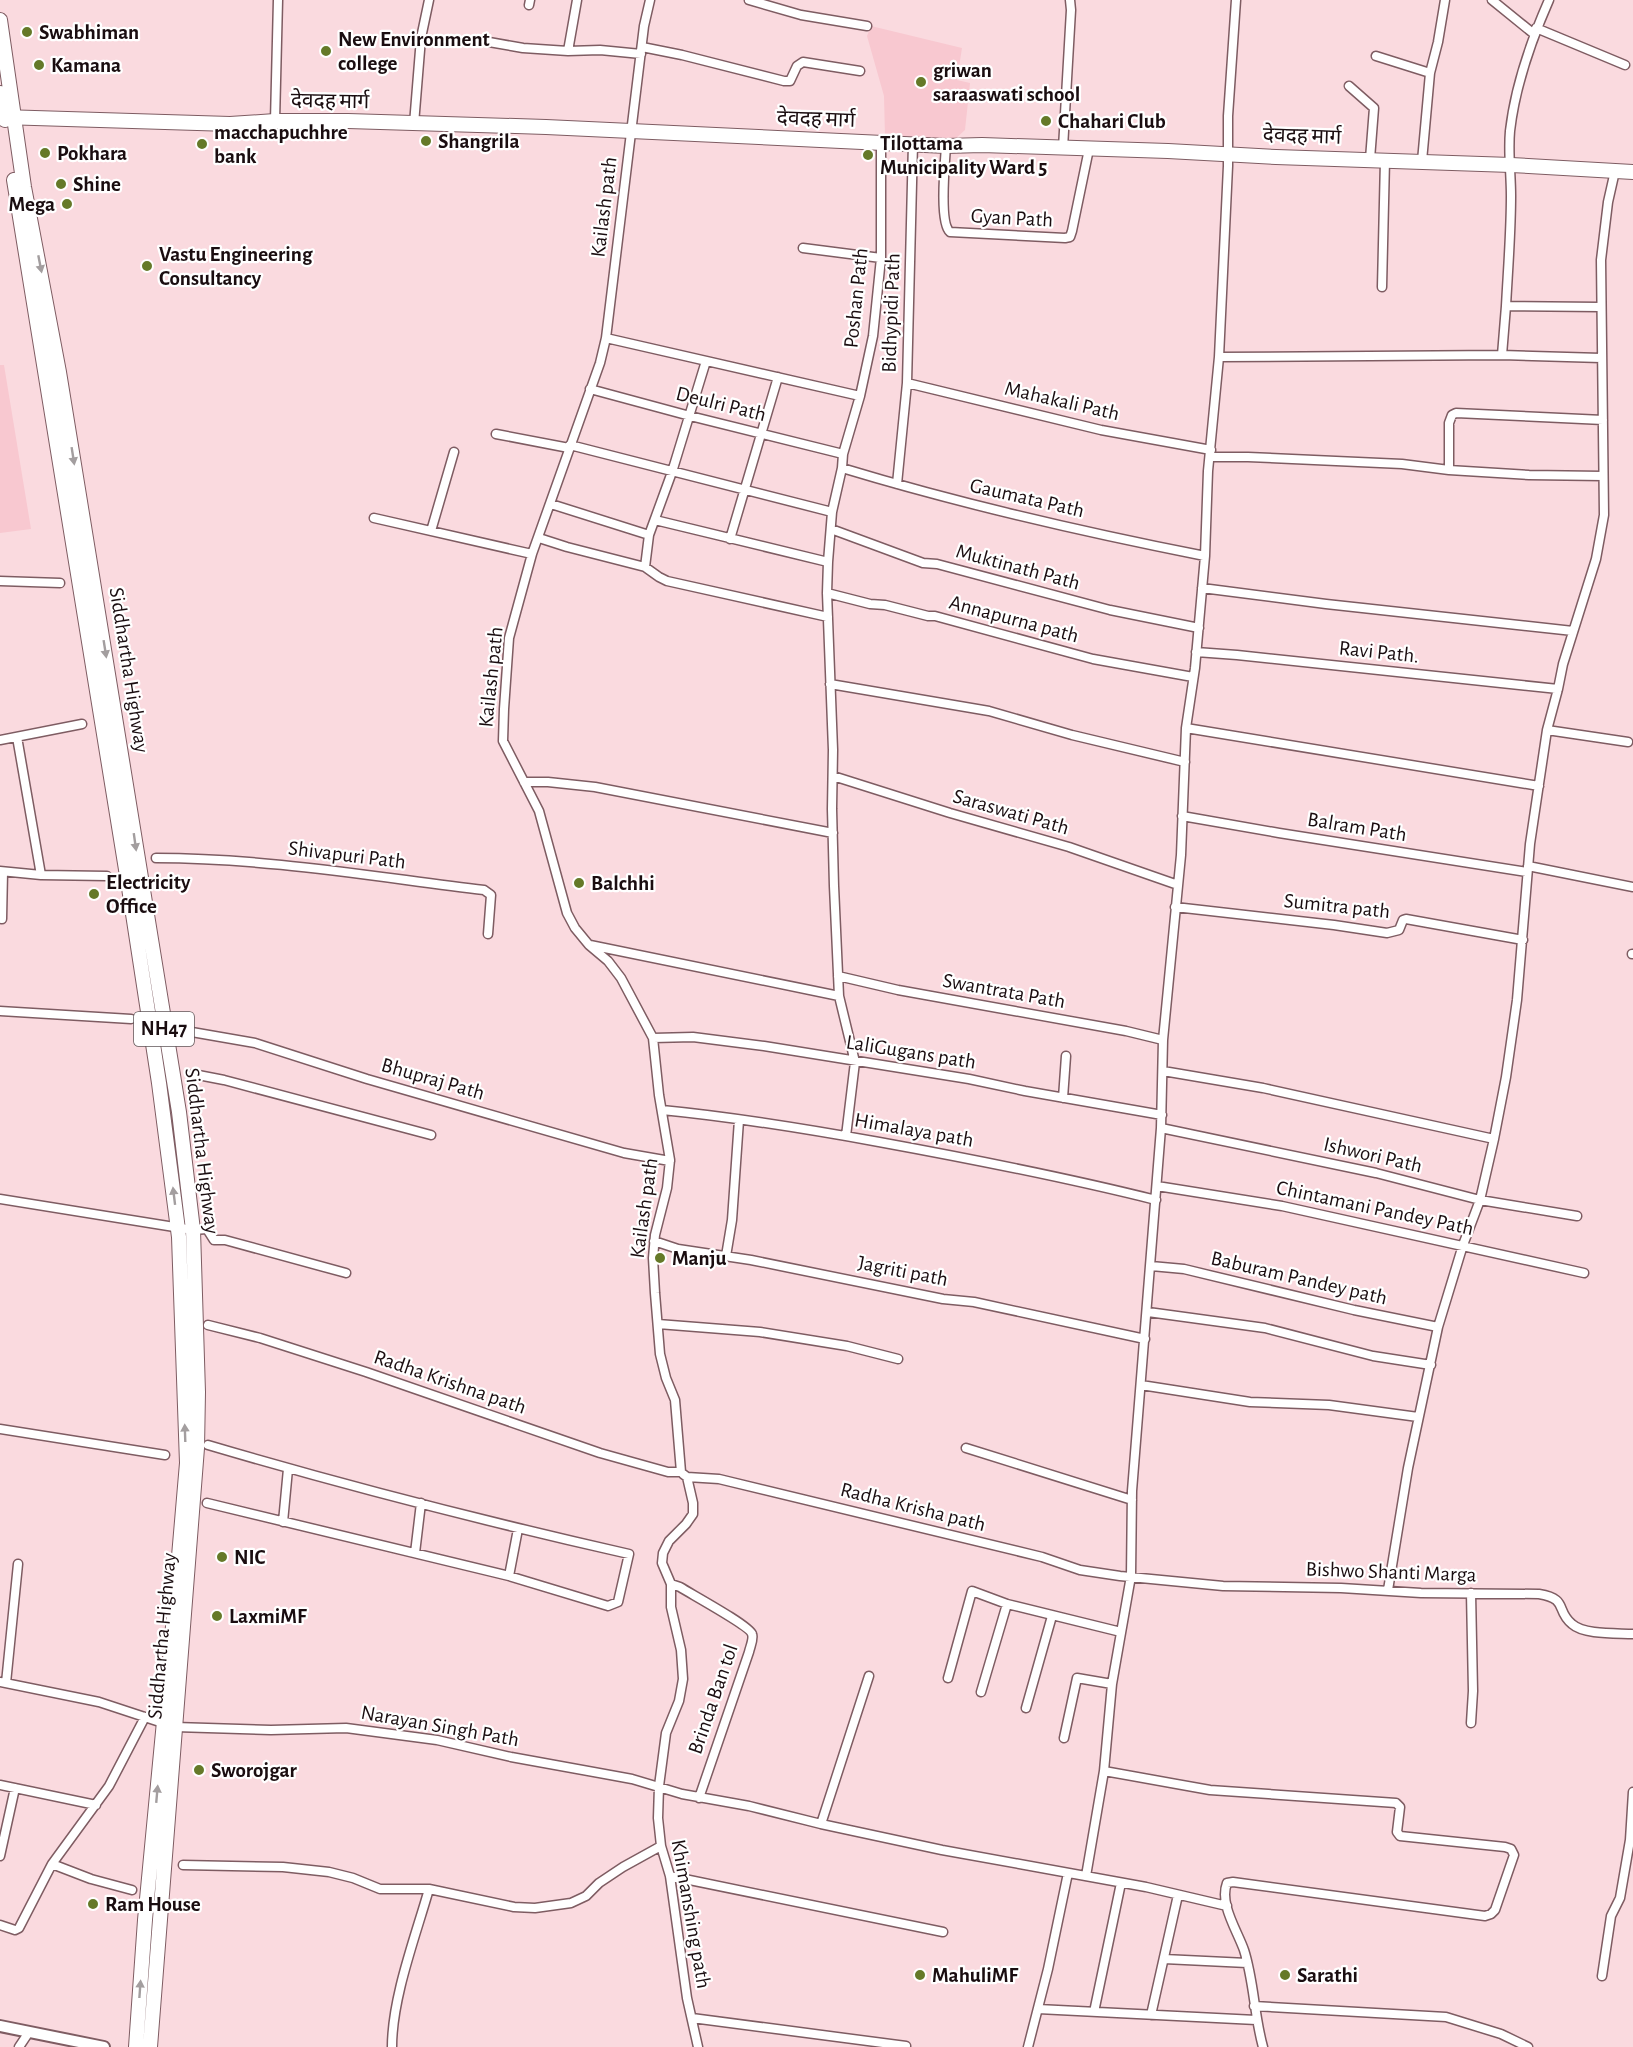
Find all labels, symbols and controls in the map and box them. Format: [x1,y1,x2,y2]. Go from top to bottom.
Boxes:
place label: Swabhiman [39,22,139,43]
marker: Swabhiman [20,25,34,39]
place label: New Environment college [338,29,490,74]
marker: New Environment college [319,44,333,58]
place label: Kamana [51,55,121,76]
marker: Kamana [32,58,46,72]
place label: griwan saraaswati school [933,60,1080,105]
marker: griwan saraaswati school [914,75,928,89]
street label: देवदह मार्ग [291,88,371,112]
street label: देवदह मार्ग [776,105,857,131]
place label: Chahari Club [1058,111,1166,132]
marker: Chahari Club [1039,114,1053,128]
place label: macchapuchhre bank [214,122,348,167]
street label: देवदह मार्ग [1262,122,1343,148]
place label: Shangrila [438,131,520,152]
place label: Tilottama Municipality Ward 5 [880,133,1047,178]
marker: Shangrila [419,134,433,148]
marker: macchapuchhre bank [195,137,209,151]
place label: Pokhara [57,143,127,164]
marker: Pokhara [38,146,52,160]
marker: Tilottama Municipality Ward 5 [861,148,875,162]
street label: Kailash path [587,156,621,258]
place label: Shine [73,174,121,195]
marker: Shine [54,177,68,191]
place label: Mega [9,194,55,215]
marker: Mega [60,197,74,211]
street label: Gyan Path [970,205,1054,231]
place label: Vastu Engineering Consultancy [159,244,313,289]
street label: Poshan Path [840,247,872,349]
street label: Bidhypidi Path [878,253,904,373]
one-way arrow [36,255,45,274]
marker: Vastu Engineering Consultancy [140,259,154,273]
street label: Mahakali Path [1003,378,1121,424]
street label: Deulri Path [674,383,768,425]
one-way arrow [69,447,78,466]
street label: Gaumata Path [968,475,1086,521]
street label: Muktinath Path [954,540,1082,594]
street label: Siddhartha Highway [106,586,152,754]
street label: Annapurna path [947,592,1081,646]
street label: Kailash path [475,626,507,728]
street label: Ravi Path. [1338,637,1420,667]
one-way arrow [100,640,109,659]
street label: Saraswati Path [951,785,1071,839]
street label: Balram Path [1306,809,1408,845]
one-way arrow [130,832,139,851]
street label: Shivapuri Path [287,837,407,873]
place label: Electricity Office [106,872,191,917]
place label: Balchhi [591,873,655,894]
marker: Balchhi [572,876,586,890]
marker: Electricity Office [87,887,101,901]
street label: Sumitra path [1283,890,1391,922]
street label: Swantrata Path [941,970,1067,1012]
road number: NH47 [134,1012,194,1046]
street label: LaliGugans path [845,1031,977,1073]
street label: Bhupraj Path [379,1054,487,1104]
street label: Siddhartha Highway [181,1067,223,1235]
street label: Himalaya path [853,1109,975,1151]
street label: Ishwori Path [1322,1133,1424,1177]
street label: Kailash path [627,1156,661,1260]
street label: Chintamani Pandey Path [1275,1177,1475,1239]
one-way arrow [169,1187,178,1206]
street label: Baburam Pandey path [1209,1247,1389,1309]
place label: Manju [672,1248,727,1269]
marker: Manju [653,1251,667,1265]
street label: Jagriti path [856,1252,950,1290]
street label: Radha Krishna path [371,1346,529,1418]
one-way arrow [181,1423,190,1442]
street label: Radha Krisha path [838,1479,988,1535]
place label: NIC [234,1547,266,1568]
marker: NIC [215,1550,229,1564]
street label: Siddhartha Highway [144,1552,180,1720]
street label: Bishwo Shanti Marga [1305,1559,1477,1585]
place label: LaxmiMF [229,1606,307,1627]
marker: LaxmiMF [210,1609,224,1623]
street label: Brinda Ban tol [684,1641,742,1757]
street label: Narayan Singh Path [359,1702,521,1750]
place label: Sworojgar [211,1760,298,1781]
marker: Sworojgar [192,1763,206,1777]
one-way arrow [152,1785,162,1804]
street label: Khimanshing path [668,1838,714,1990]
place label: Ram House [105,1894,201,1915]
marker: Ram House [86,1897,100,1911]
place label: MahuliMF [932,1965,1019,1986]
place label: Sarathi [1297,1965,1358,1986]
marker: MahuliMF [913,1968,927,1982]
marker: Sarathi [1278,1968,1292,1982]
one-way arrow [136,1979,145,1998]

